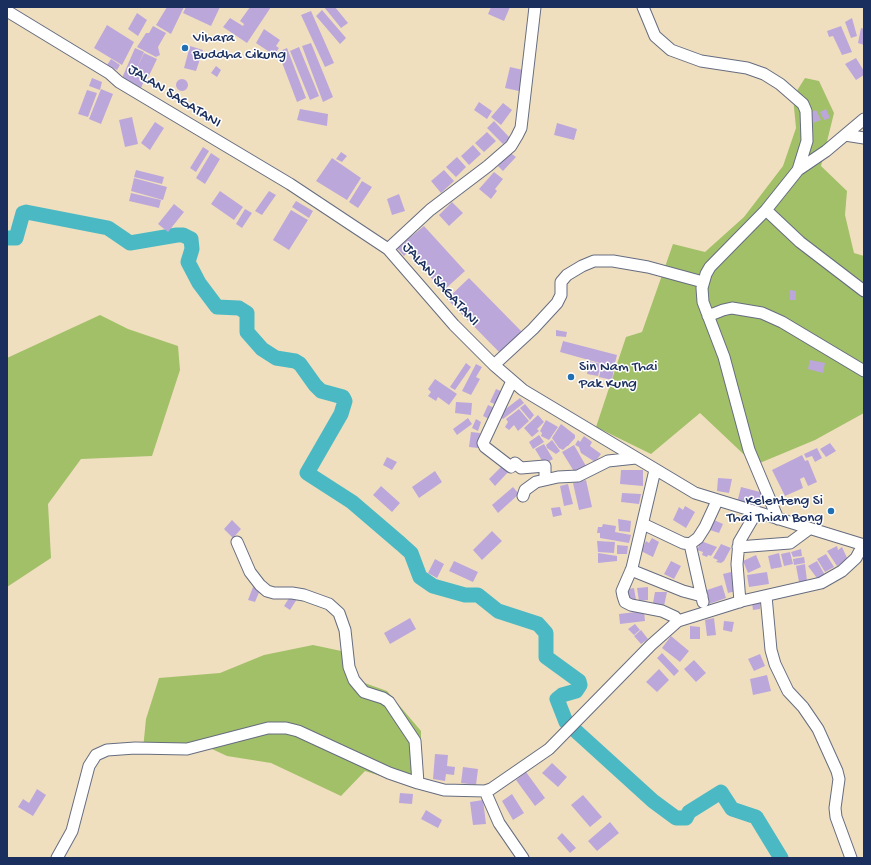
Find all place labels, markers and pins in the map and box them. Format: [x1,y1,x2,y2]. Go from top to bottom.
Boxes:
place label: Vihara Buddha Cikung [193,30,286,65]
marker: Vihara Buddha Cikung [180,43,190,53]
place label: Sin Nam Thai Pak Kung [579,359,658,394]
marker: Sin Nam Thai Pak Kung [566,372,576,382]
place label: Kelenteng Si Thai Thian Bong [727,493,823,528]
marker: Kelenteng Si Thai Thian Bong [826,506,836,516]

